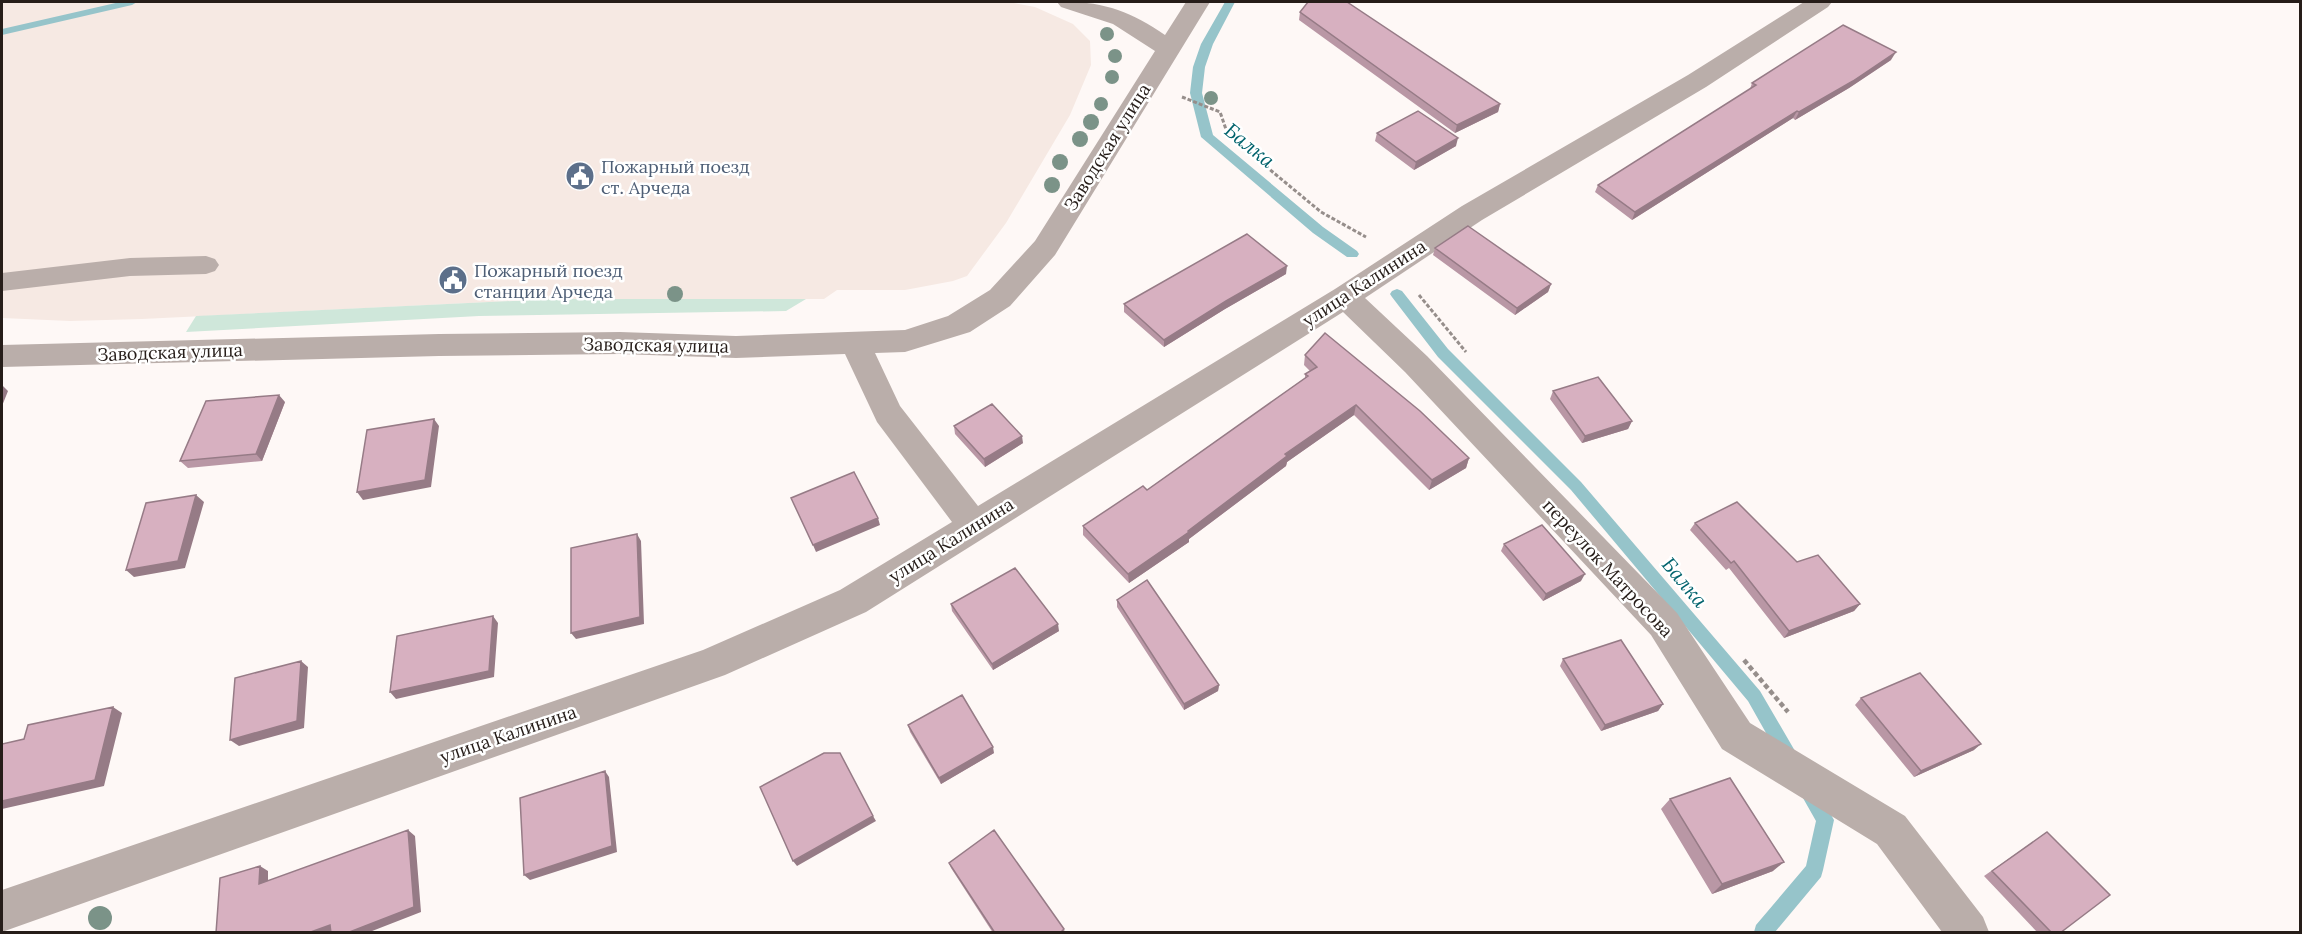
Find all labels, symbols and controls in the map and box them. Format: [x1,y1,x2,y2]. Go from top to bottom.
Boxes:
street label: Заводская улица [1059,79,1155,215]
water label: Балка [1220,117,1280,173]
place label: Пожарный поезд ст. Арчеда [601,155,750,199]
public building icon: Пожарный поезд ст. Арчеда [564,160,596,192]
street label: улица Калинина [1298,234,1430,332]
place label: Пожарный поезд станции Арчеда [474,259,623,303]
public building icon: Пожарный поезд станции Арчеда [437,264,469,296]
street label: Заводская улица [583,332,729,358]
street label: Заводская улица [97,338,243,366]
street label: улица Калинина [884,492,1018,588]
street label: переулок Матросова [1538,494,1678,642]
water label: Балка [1657,552,1713,612]
street label: улица Калинина [437,700,579,768]

